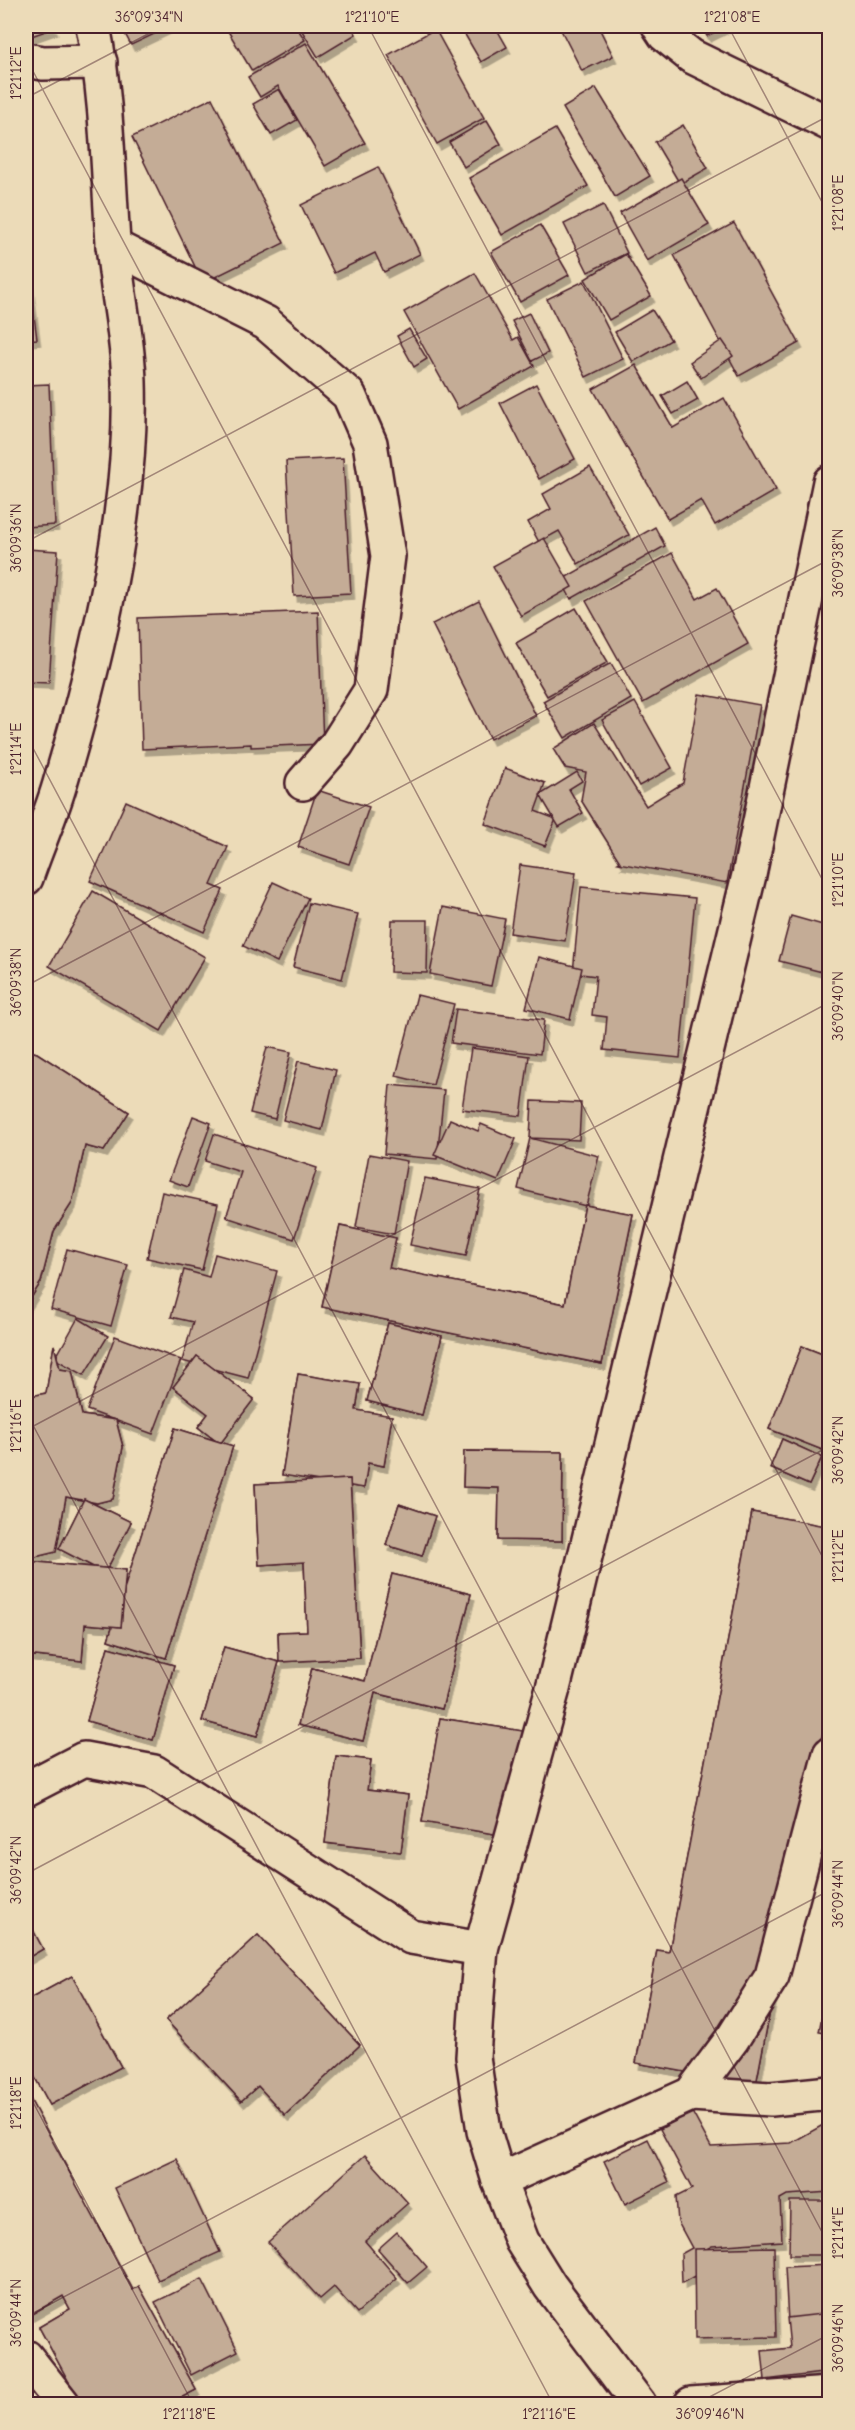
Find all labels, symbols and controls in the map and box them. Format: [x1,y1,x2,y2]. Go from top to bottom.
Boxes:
text: 36°09'34"N [115,8,183,26]
text: 1°21'10"E [345,8,399,26]
text: 1°21'08"E [704,8,760,26]
text: 1°21'12"E [7,46,25,100]
text: 1°21'08"E [829,175,847,231]
text: 36°09'36"N [7,503,25,573]
text: 36°09'38"N [829,529,847,597]
text: 1°21'14"E [7,723,25,775]
text: 1°21'10"E [829,853,847,907]
text: 36°09'38"N [7,948,25,1016]
text: 36°09'40"N [829,971,847,1041]
text: 1°21'16"E [7,1399,25,1453]
text: 36°09'42"N [829,1416,847,1484]
text: 1°21'12"E [829,1529,847,1583]
text: 36°09'42"N [7,1836,25,1904]
text: 36°09'44"N [829,1860,847,1928]
text: 1°21'18"E [7,2076,25,2130]
text: 1°21'14"E [829,2207,847,2259]
text: 36°09'44"N [7,2279,25,2347]
text: 36°09'46"N [829,2304,847,2372]
text: 1°21'18"E [162,2405,216,2423]
text: 1°21'16"E [522,2405,576,2423]
text: 36°09'46"N [676,2405,744,2423]

